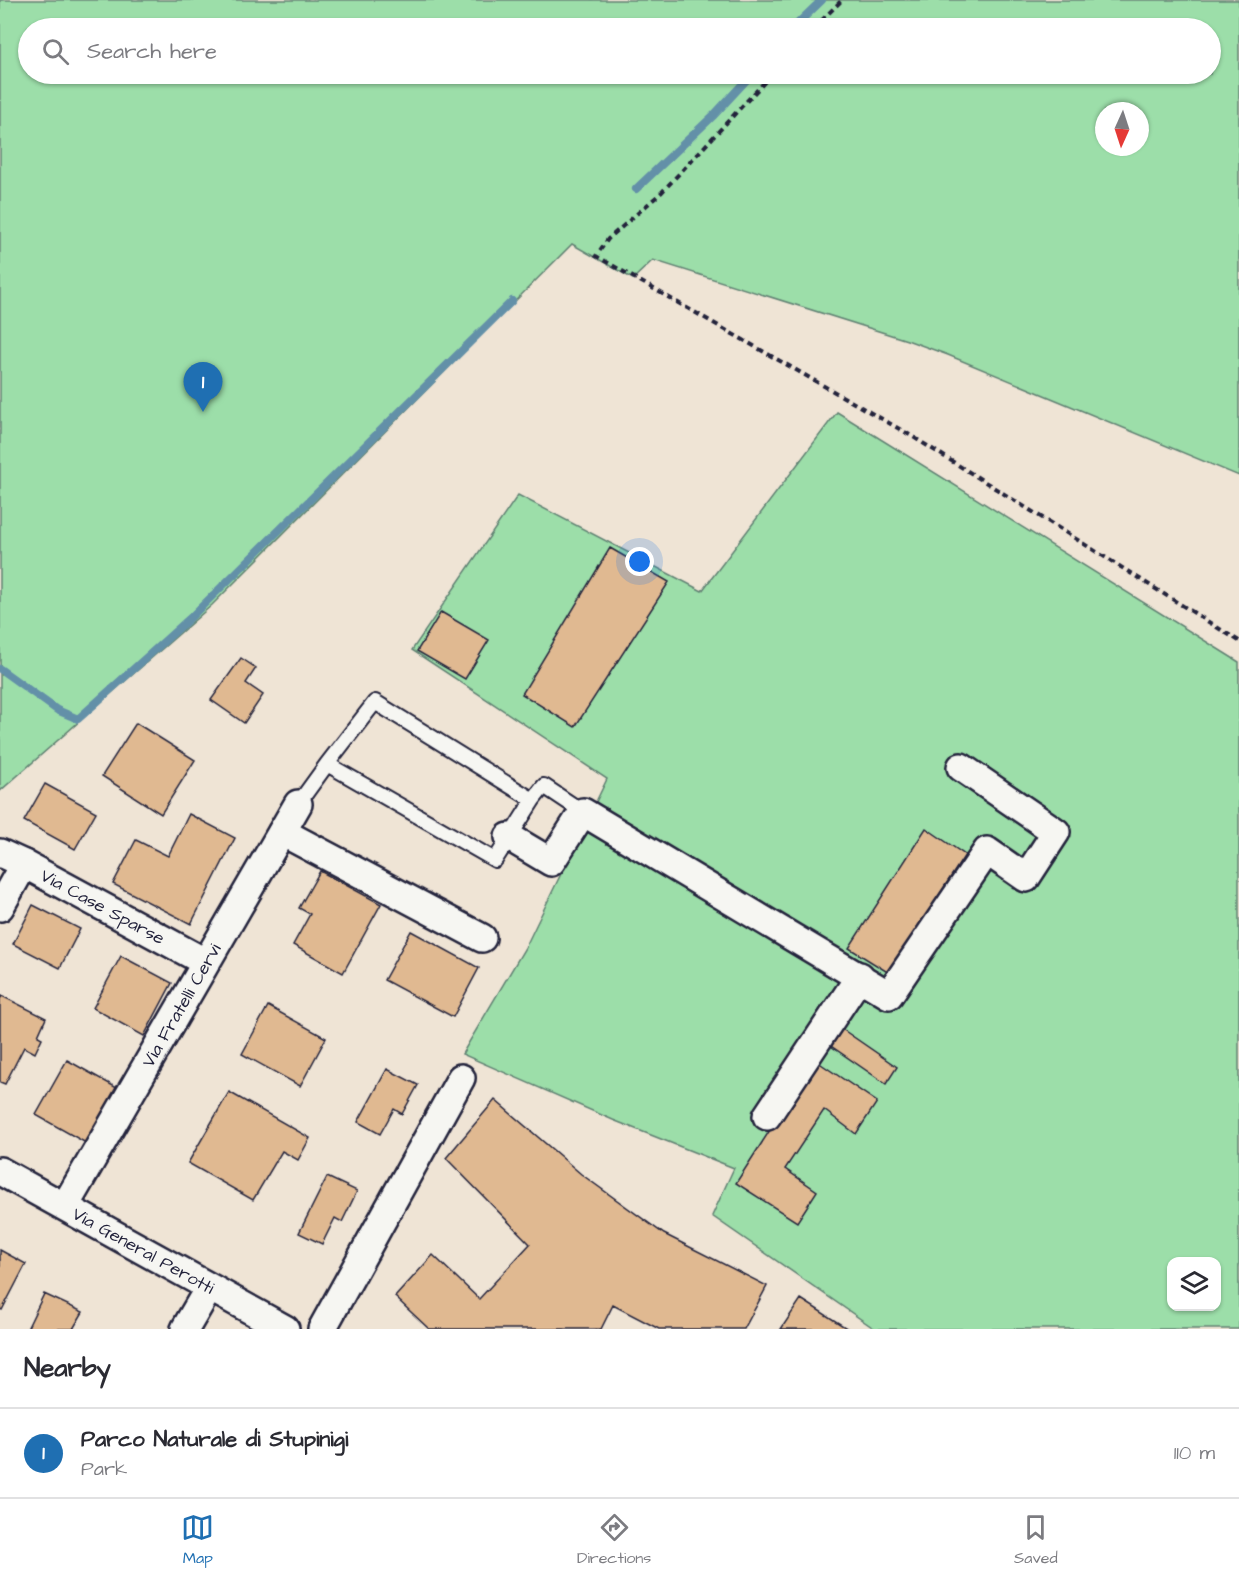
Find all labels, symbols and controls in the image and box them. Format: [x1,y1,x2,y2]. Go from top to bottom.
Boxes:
search box [18,18,1221,84]
icon: search [39,35,72,68]
text: Search here [87,36,217,67]
north arrow [1095,102,1149,156]
pin: 1 [184,362,222,412]
your location [625,547,654,576]
street label: Via Case Sparse [36,863,170,951]
street label: Via Fratelli Cervi [136,939,227,1072]
street label: Via General Perotti [68,1201,219,1300]
map controls [1167,1257,1221,1311]
button: layers [1167,1257,1221,1311]
text: Nearby [24,1350,111,1386]
text: Parco Naturale di Stupinigi [81,1424,348,1455]
text: 1 [42,1439,45,1467]
text: 110 m [1174,1439,1215,1467]
text: Park [81,1455,127,1483]
tab: Map [181,1511,214,1569]
tab: Directions [577,1511,651,1569]
tab: Saved [1014,1511,1058,1569]

